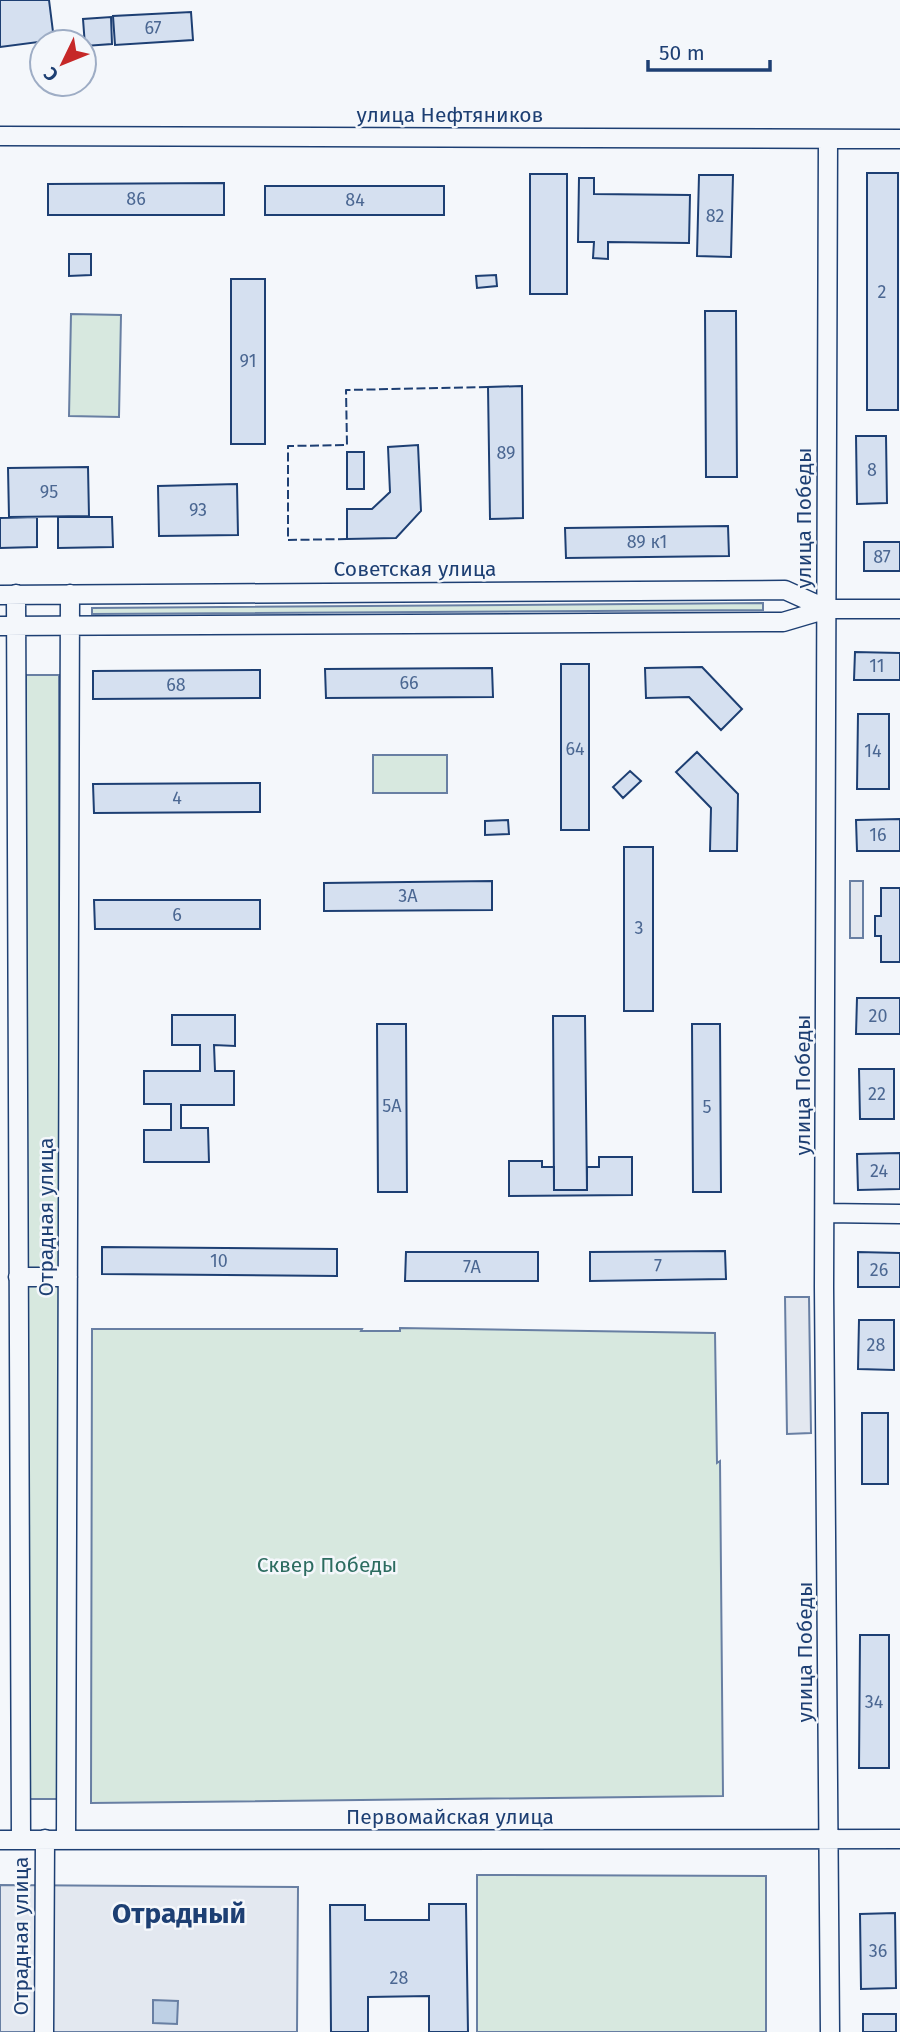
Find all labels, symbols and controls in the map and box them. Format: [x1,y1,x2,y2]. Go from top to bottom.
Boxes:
house number: 67 [144,17,162,39]
north arrow [28,28,98,98]
scale bar [648,28,771,72]
text: 50 m [659,40,705,66]
text: С [39,62,63,86]
street label: улица Нефтяников [357,102,543,128]
house number: 86 [126,188,146,210]
house number: 84 [345,189,365,211]
house number: 82 [706,205,724,227]
house number: 2 [878,281,887,303]
house number: 91 [240,350,256,372]
house number: 89 [496,442,516,464]
street label: улица Победы [791,447,817,589]
house number: 8 [867,459,877,481]
house number: 95 [40,481,58,503]
house number: 93 [189,499,207,521]
house number: 89 к1 [627,531,667,553]
house number: 87 [873,546,891,568]
street label: Советская улица [334,556,496,582]
house number: 11 [869,655,885,677]
house number: 66 [399,672,419,694]
house number: 68 [166,674,186,696]
house number: 64 [565,738,585,760]
house number: 14 [864,740,882,762]
house number: 4 [172,787,182,809]
house number: 16 [869,824,887,846]
house number: 3А [398,885,418,907]
house number: 6 [172,904,182,926]
house number: 3 [635,917,643,939]
house number: 20 [869,1005,887,1027]
street label: улица Победы [790,1014,816,1156]
house number: 22 [868,1083,886,1105]
house number: 5А [382,1095,402,1117]
house number: 5 [702,1096,712,1118]
street label: Отрадная улица [33,1138,59,1296]
house number: 24 [870,1160,888,1182]
house number: 10 [210,1250,228,1272]
house number: 7 [654,1255,662,1277]
house number: 7А [463,1256,482,1278]
house number: 26 [870,1259,888,1281]
house number: 28 [867,1334,885,1356]
park label: Сквер Победы [257,1552,397,1578]
street label: улица Победы [792,1581,818,1723]
house number: 34 [865,1691,884,1713]
street label: Первомайская улица [346,1804,554,1830]
street label: Отрадная улица [8,1857,34,2015]
district label: Отрадный [112,1897,246,1930]
house number: 36 [869,1940,887,1962]
house number: 28 [390,1967,408,1989]

